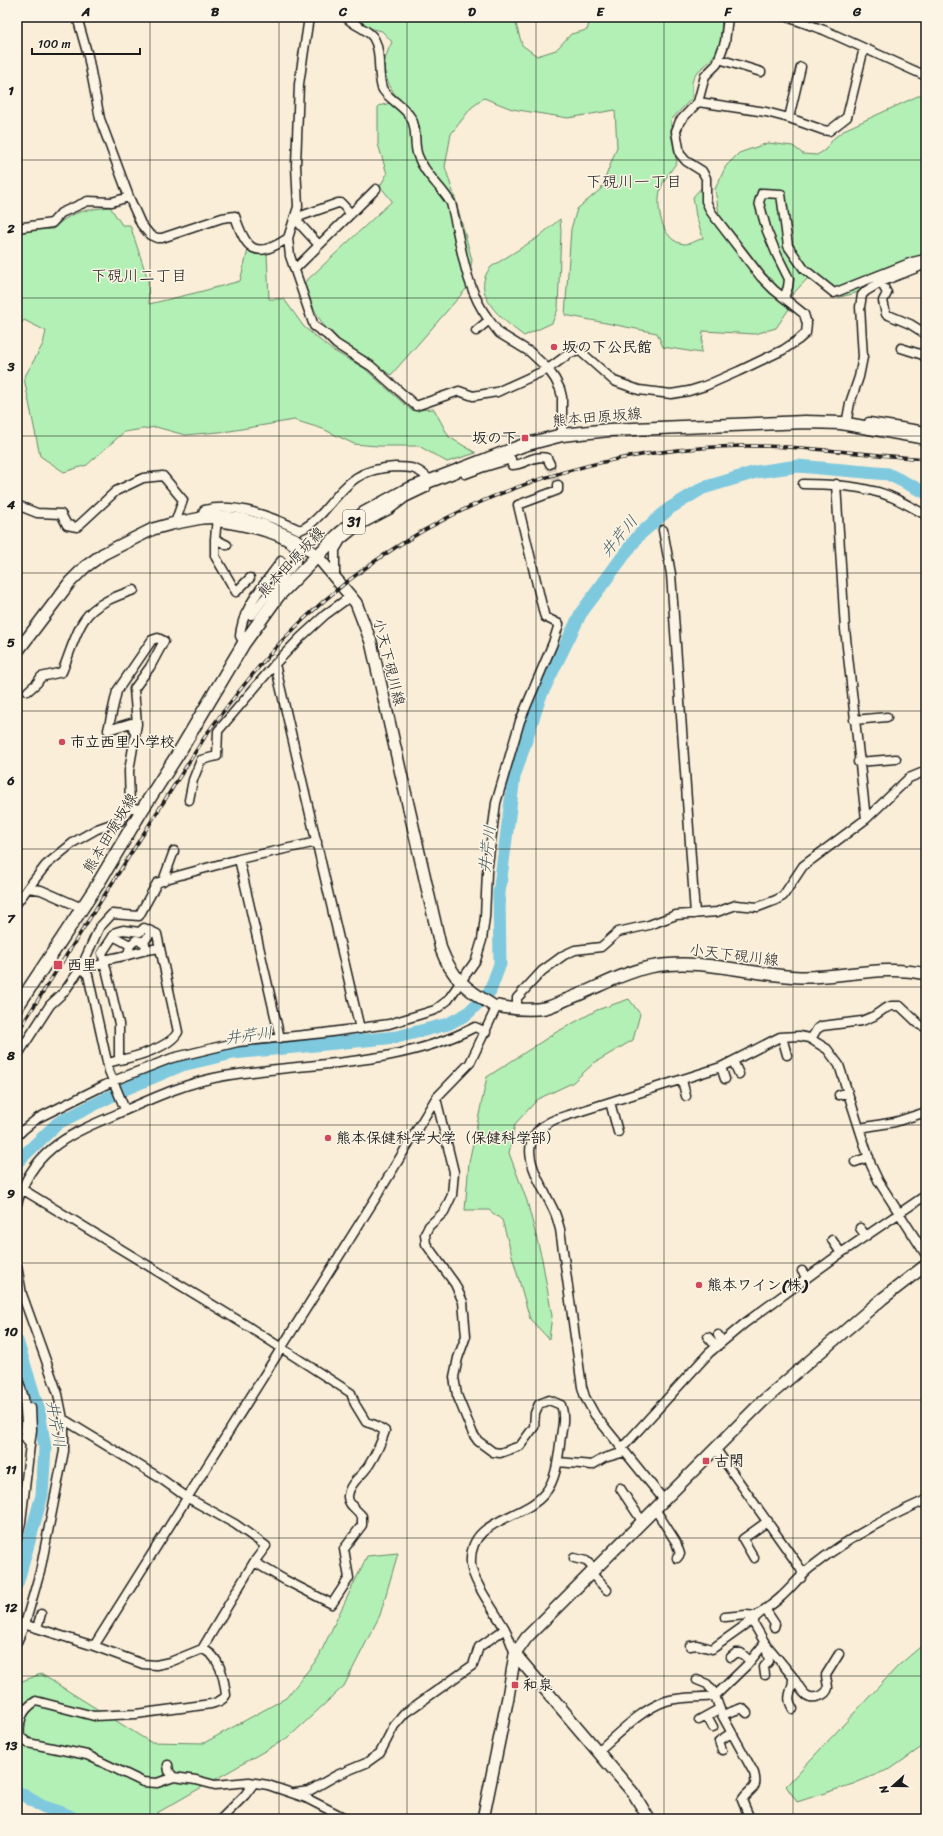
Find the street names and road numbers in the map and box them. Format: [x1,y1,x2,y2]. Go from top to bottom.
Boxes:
street label: 熊本田原坂線 [551,400,643,434]
road number: 31 [343,510,365,534]
street label: 熊本田原坂線 [251,520,331,604]
street label: 小天下硯川線 [365,615,413,709]
street label: 熊本田原坂線 [76,788,144,878]
street label: 小天下硯川線 [688,937,780,973]

